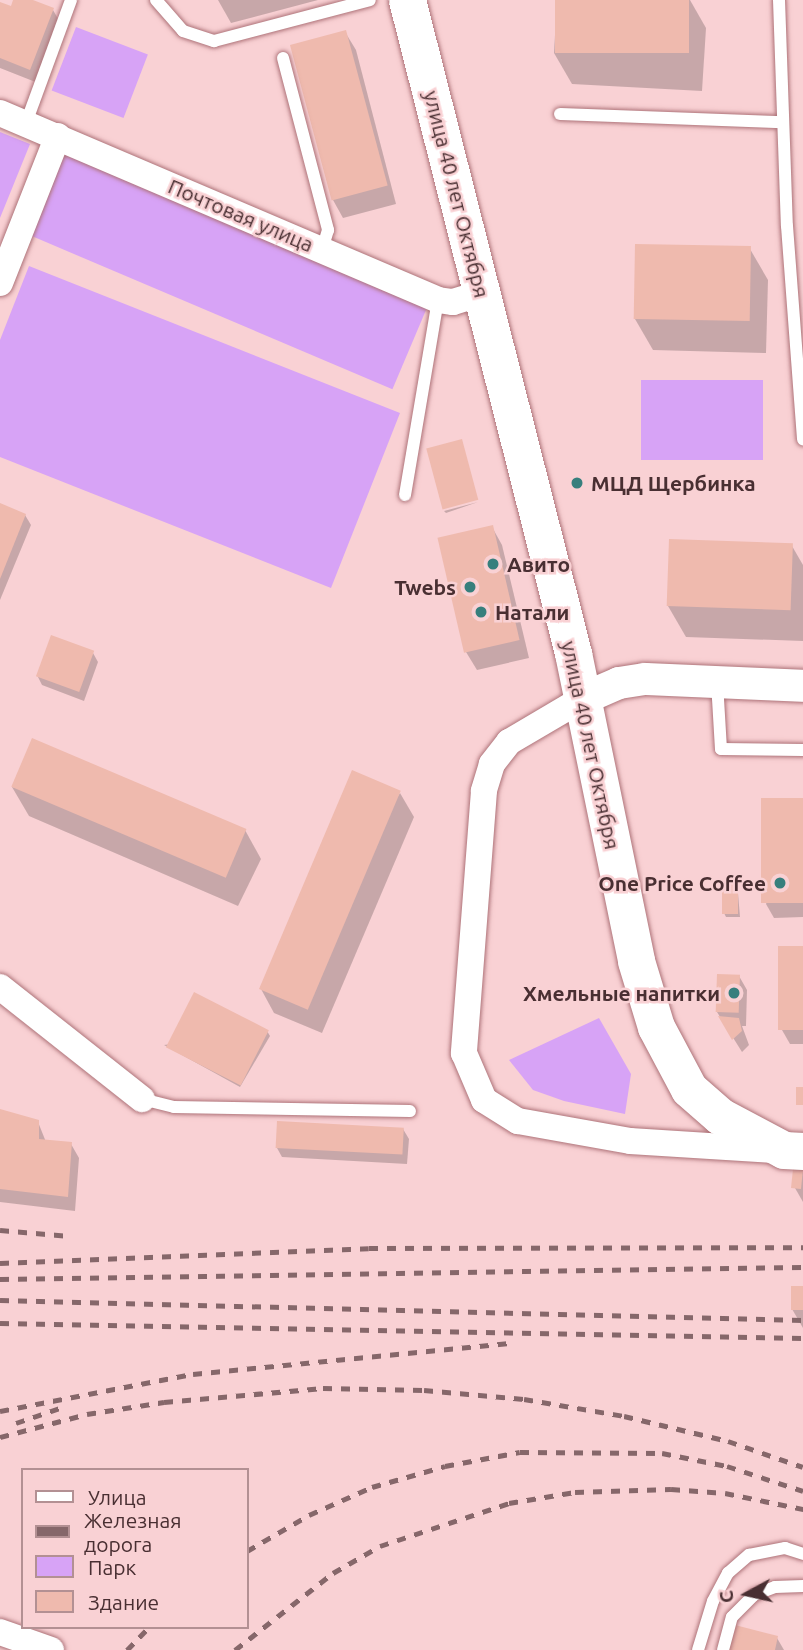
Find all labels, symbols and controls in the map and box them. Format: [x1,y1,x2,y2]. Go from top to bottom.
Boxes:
street label: улица 40 лет Октября [419,88,495,300]
street label: Почтовая улица [165,173,317,257]
place label: МЦД Щербинка [591,470,756,496]
marker: МЦД Щербинка [569,475,585,491]
place label: Авито [507,551,570,577]
marker: Авито [485,556,501,572]
place label: Twebs [394,574,456,600]
marker: Twebs [462,579,478,595]
place label: Натали [495,599,569,625]
marker: Натали [473,604,489,620]
street label: улица 40 лет Октября [557,638,625,852]
place label: One Price Coffee [598,870,766,896]
marker: One Price Coffee [772,875,788,891]
place label: Хмельные напитки [523,980,720,1006]
marker: Хмельные напитки [726,985,742,1001]
legend [21,1468,248,1629]
text: Улица [88,1485,146,1509]
text: Железная дорога [84,1508,182,1556]
text: Парк [88,1555,136,1579]
north arrow [712,1559,782,1629]
text: С [714,1589,738,1604]
text: Здание [88,1590,159,1614]

